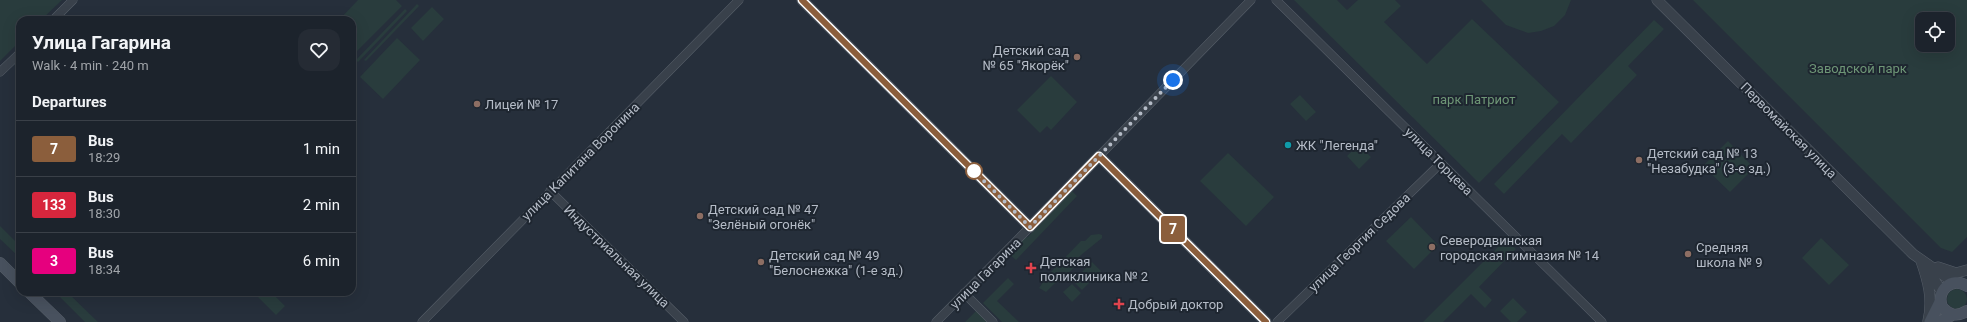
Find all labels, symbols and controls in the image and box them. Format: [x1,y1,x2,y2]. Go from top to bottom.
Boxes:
map controls [1915,12,1955,52]
button: locate [1915,12,1955,52]
button: heart [298,29,340,71]
text: Улица Гагарина [32,31,171,54]
place label: Детский сад № 65 "Якорёк" [982,43,1069,73]
marker: Детский сад № 65 "Якорёк" [1072,52,1082,62]
text: Walk · 4 min · 240 m [32,58,149,73]
park label: Заводской парк [1809,61,1907,76]
your location [1163,70,1183,90]
street label: Первомайская улица [1738,79,1840,181]
park label: парк Патриот [1433,92,1515,107]
text: Departures [32,93,107,111]
place label: Лицей № 17 [485,97,558,112]
marker: Лицей № 17 [472,99,482,109]
street label: улица Капитана Воронина [518,99,642,223]
street label: улица Торцева [1402,124,1476,198]
text: Bus [88,132,114,150]
place label: ЖК "Легенда" [1296,138,1378,153]
text: 1 min [303,140,340,158]
marker: ЖК "Легенда" [1283,140,1293,150]
text: 7 [50,141,58,157]
place label: Детский сад № 13 "Незабудка" (3-е зд.) [1647,146,1771,176]
text: 18:29 [88,150,120,165]
marker: Детский сад № 13 "Незабудка" (3-е зд.) [1634,155,1644,165]
unlabelled marker [965,162,983,180]
text: Bus [88,188,114,206]
street label: улица Георгия Седова [1306,190,1413,295]
text: 2 min [303,196,340,214]
text: 133 [42,197,66,213]
street label: Индустриальная улица [561,202,673,311]
place label: Детский сад № 47 "Зелёный огонёк" [708,202,819,232]
text: 18:30 [88,206,120,221]
marker: Детский сад № 47 "Зелёный огонёк" [695,211,705,221]
line badge: 7 [1160,216,1186,242]
text: 7 [1169,221,1177,237]
place label: Северодвинская городская гимназия № 14 [1440,233,1600,263]
street label: улица Гагарина [947,235,1024,312]
place label: Средняя школа № 9 [1696,240,1762,270]
marker: Северодвинская городская гимназия № 14 [1427,242,1437,252]
text: Bus [88,244,114,262]
place label: Детский сад № 49 "Белоснежка" (1-е зд.) [769,248,903,278]
marker: Средняя школа № 9 [1683,249,1693,259]
text: 6 min [303,252,340,270]
text: 3 [50,253,58,269]
place label: Детская поликлиника № 2 [1040,254,1148,284]
marker: Детский сад № 49 "Белоснежка" (1-е зд.) [756,257,766,267]
text: 18:34 [88,262,120,277]
marker: Детская поликлиника № 2 [1025,262,1037,274]
place label: Добрый доктор [1128,297,1223,312]
marker: Добрый доктор [1113,298,1125,310]

